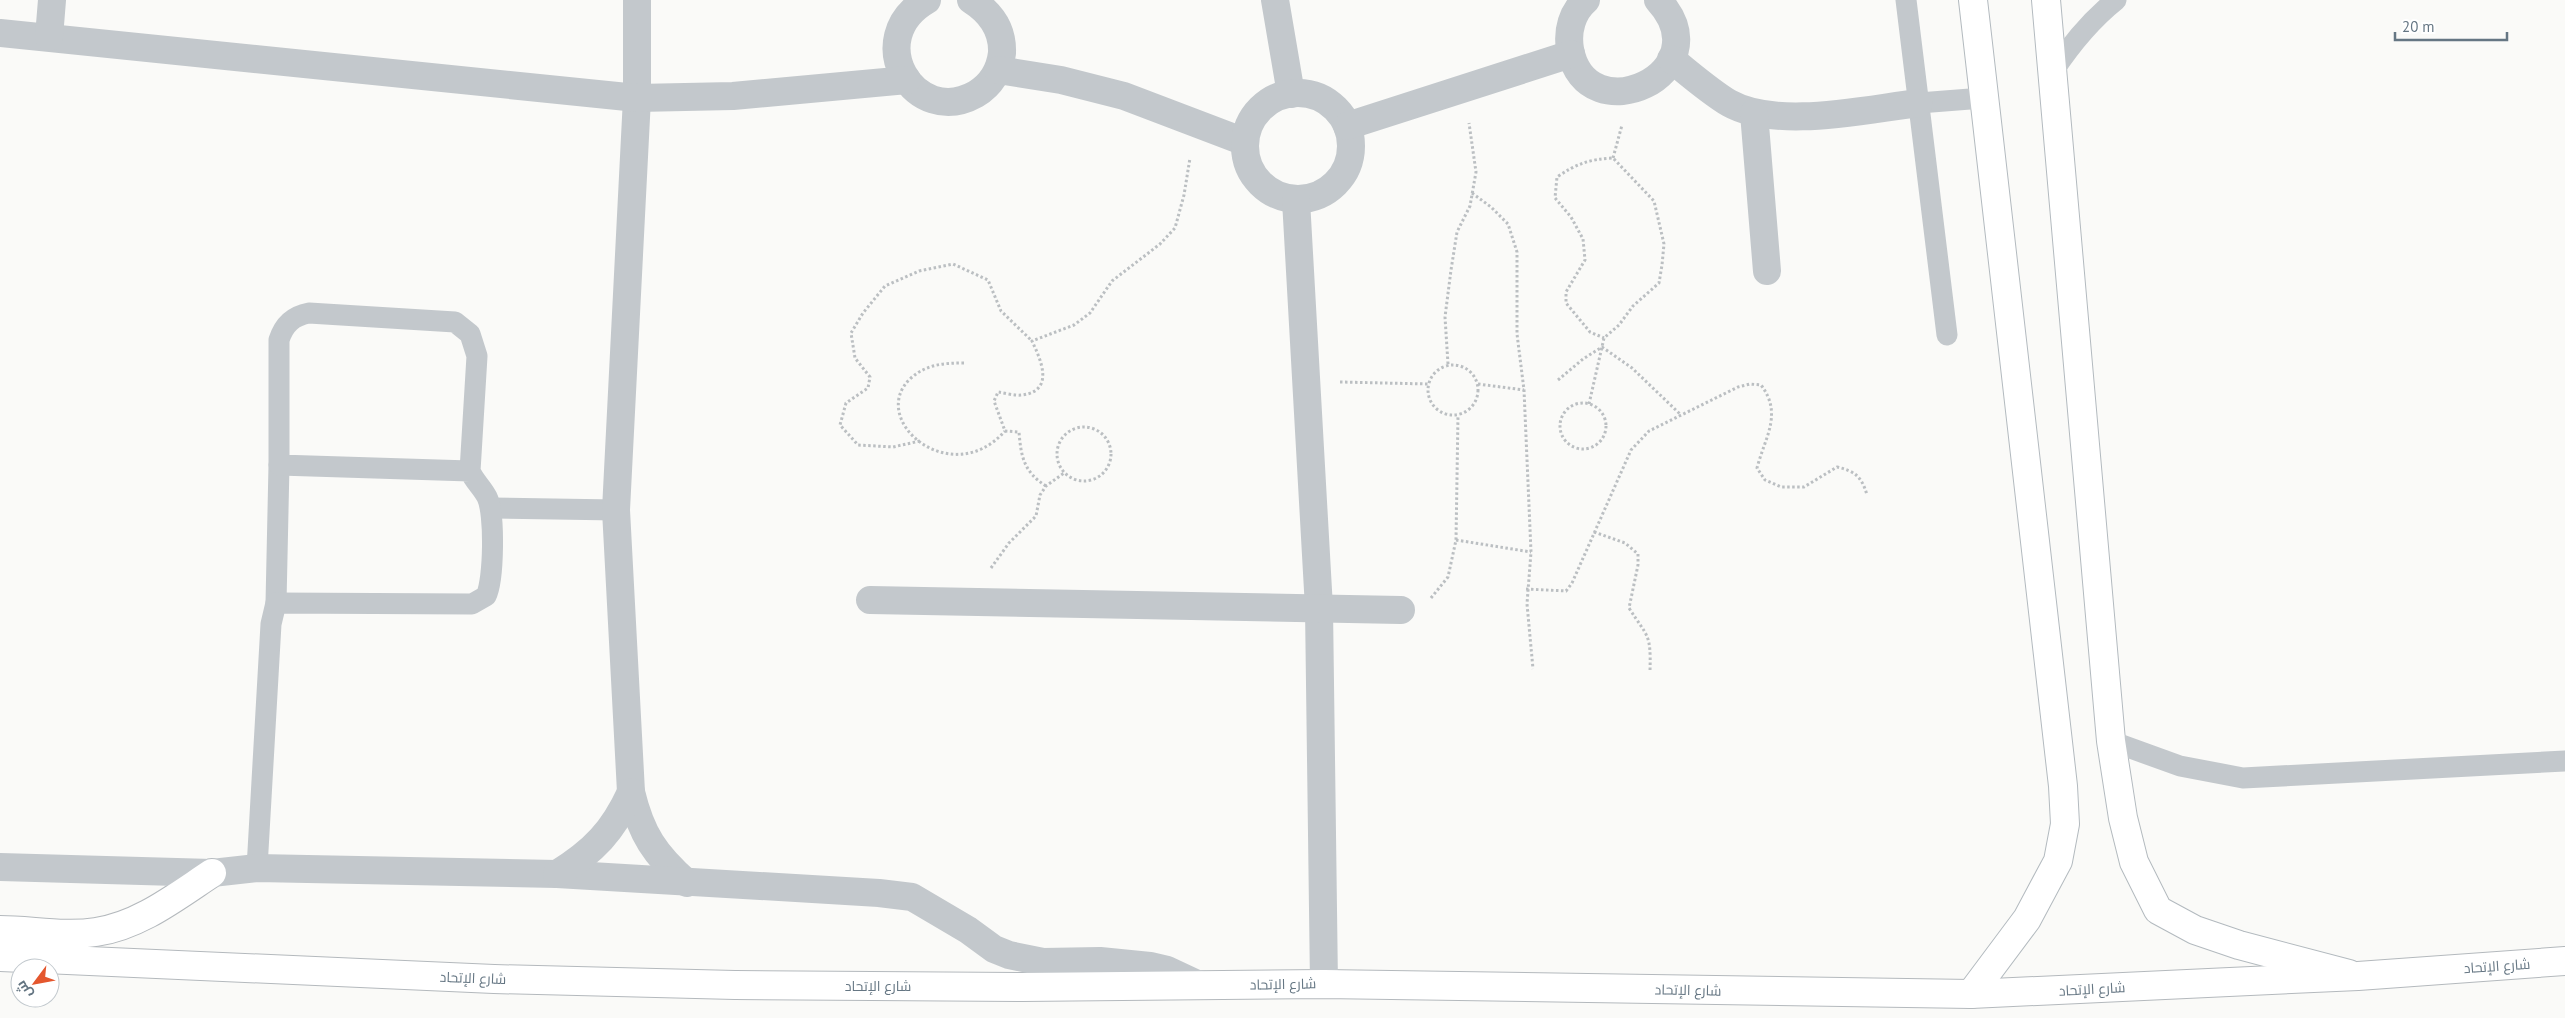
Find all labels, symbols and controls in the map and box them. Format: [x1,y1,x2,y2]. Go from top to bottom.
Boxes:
scale bar [2395,10,2508,42]
text: 20 m [2402,17,2435,36]
street label: شارع الإتحاد [2463,955,2531,977]
north arrow [10,958,60,1008]
street label: شارع الإتحاد [439,968,507,988]
street label: شارع الإتحاد [1249,974,1317,994]
text: ش [12,977,36,1002]
street label: شارع الإتحاد [845,977,911,995]
street label: شارع الإتحاد [2058,978,2126,1000]
street label: شارع الإتحاد [1654,980,1722,1000]

